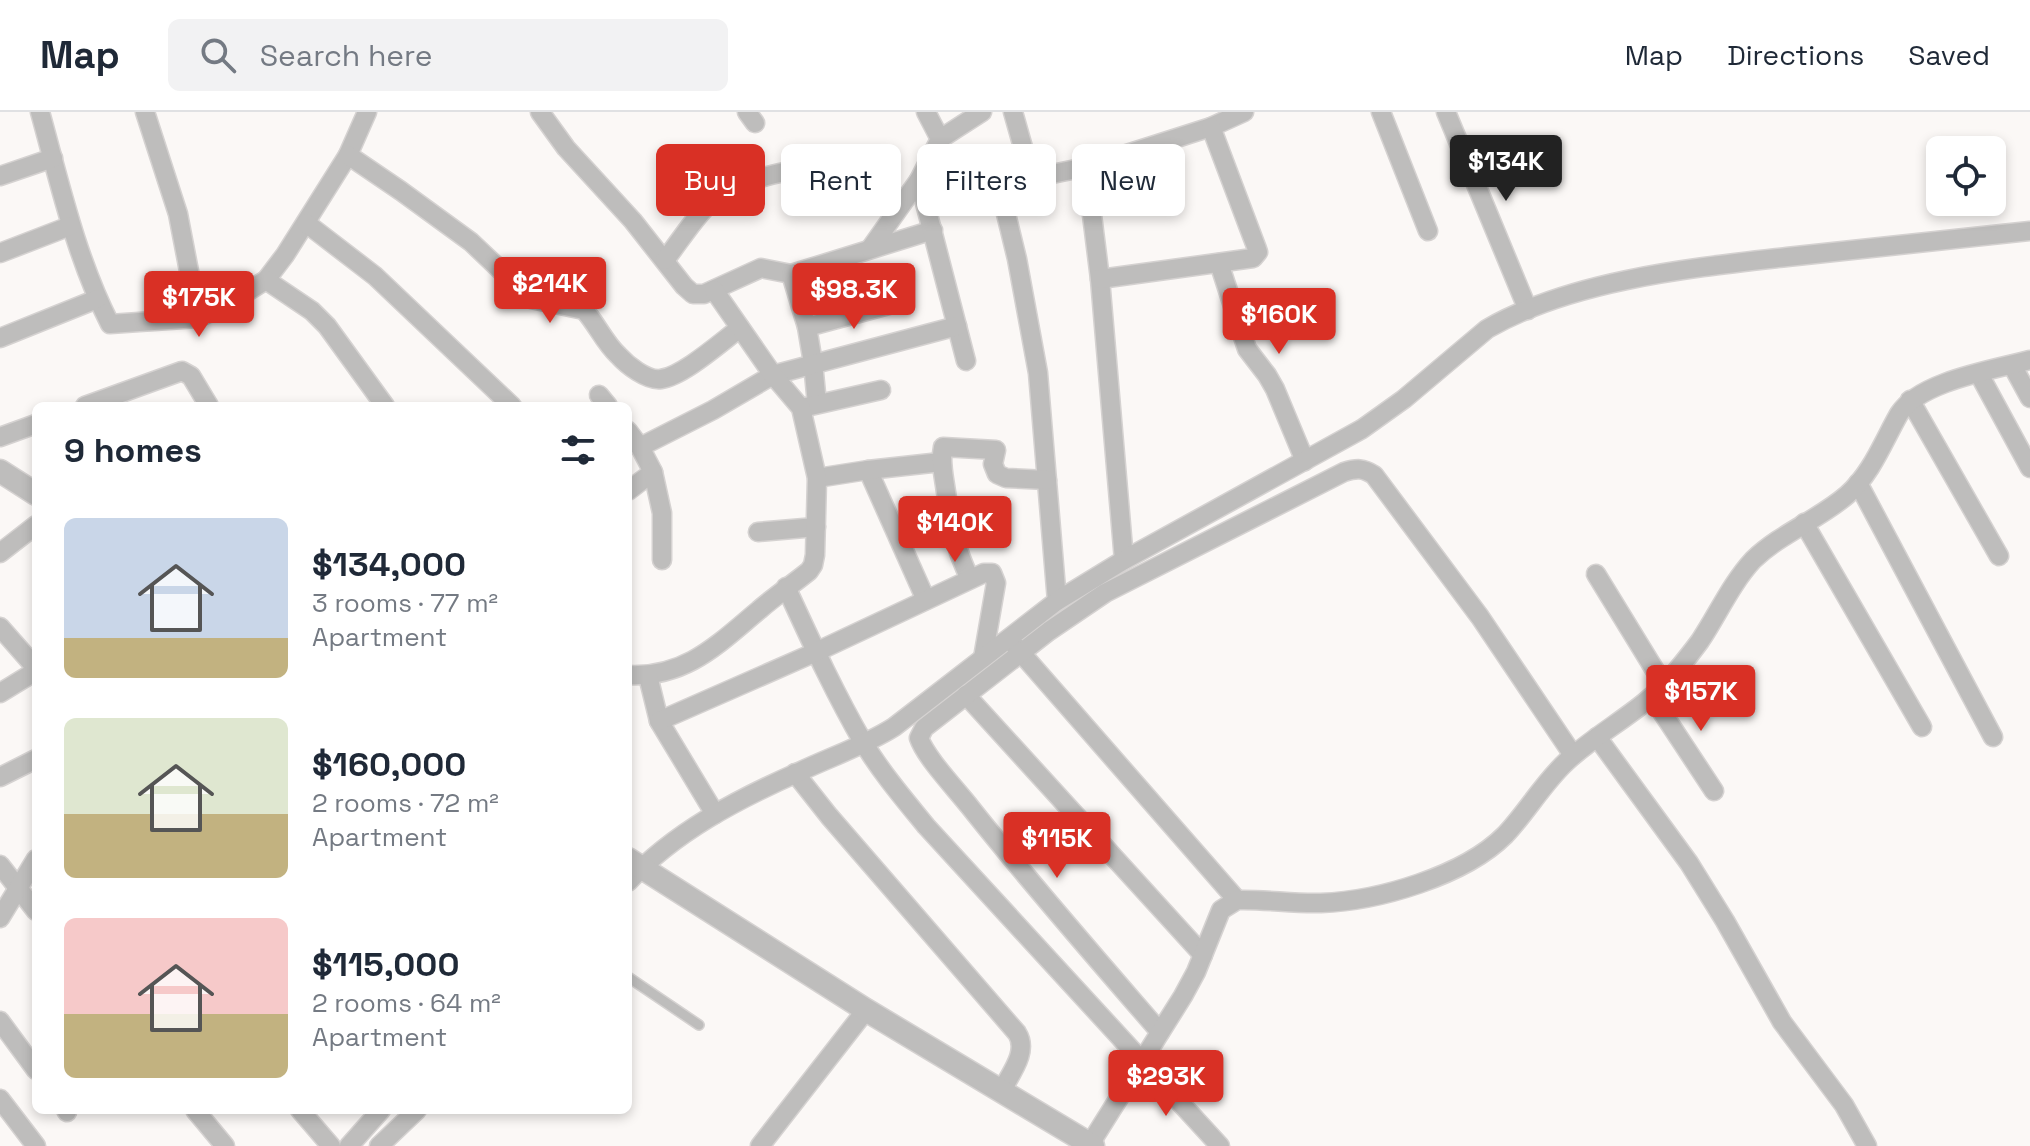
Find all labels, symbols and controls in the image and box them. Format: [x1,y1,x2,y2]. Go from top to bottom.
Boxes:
search box [168,19,728,91]
text: Map [40,31,120,79]
icon: search [196,33,240,77]
text: Search here [260,36,433,75]
text: Map [1625,37,1683,73]
text: Directions [1727,37,1864,73]
text: Saved [1908,37,1990,73]
pin: $134K [1450,135,1562,203]
map controls [1926,136,2006,216]
button: locate [1926,136,2006,216]
chip: Buy [656,144,765,216]
chip: Rent [781,144,901,216]
chip: Filters [917,144,1056,216]
chip: New [1072,144,1185,216]
text: $134K [1468,144,1544,178]
pin: $214K [494,257,606,325]
pin: $98.3K [789,263,919,331]
text: $214K [512,266,588,300]
pin: $175K [143,271,255,339]
text: $98.3K [810,272,898,306]
text: $175K [162,280,236,314]
pin: $160K [1223,288,1335,356]
text: $160K [1241,297,1317,331]
icon: filters [556,428,600,472]
text: 9 homes [64,429,202,472]
pin: $140K [899,496,1011,564]
text: $140K [916,505,994,539]
text: $134,000 [312,543,466,586]
icon: home [128,550,224,646]
text: 3 rooms · 77 m² [312,586,498,620]
text: Apartment [312,620,447,654]
pin: $157K [1645,665,1757,733]
text: $157K [1664,674,1738,708]
text: $160,000 [312,743,466,786]
icon: home [128,750,224,846]
text: 2 rooms · 72 m² [312,786,499,820]
pin: $115K [1001,812,1113,880]
text: Apartment [312,820,447,854]
text: $115K [1021,821,1093,855]
text: $115,000 [312,943,459,986]
icon: home [128,950,224,1046]
text: 2 rooms · 64 m² [312,986,501,1020]
text: Apartment [312,1020,447,1054]
pin: $293K [1110,1050,1222,1118]
text: $293K [1126,1059,1206,1093]

